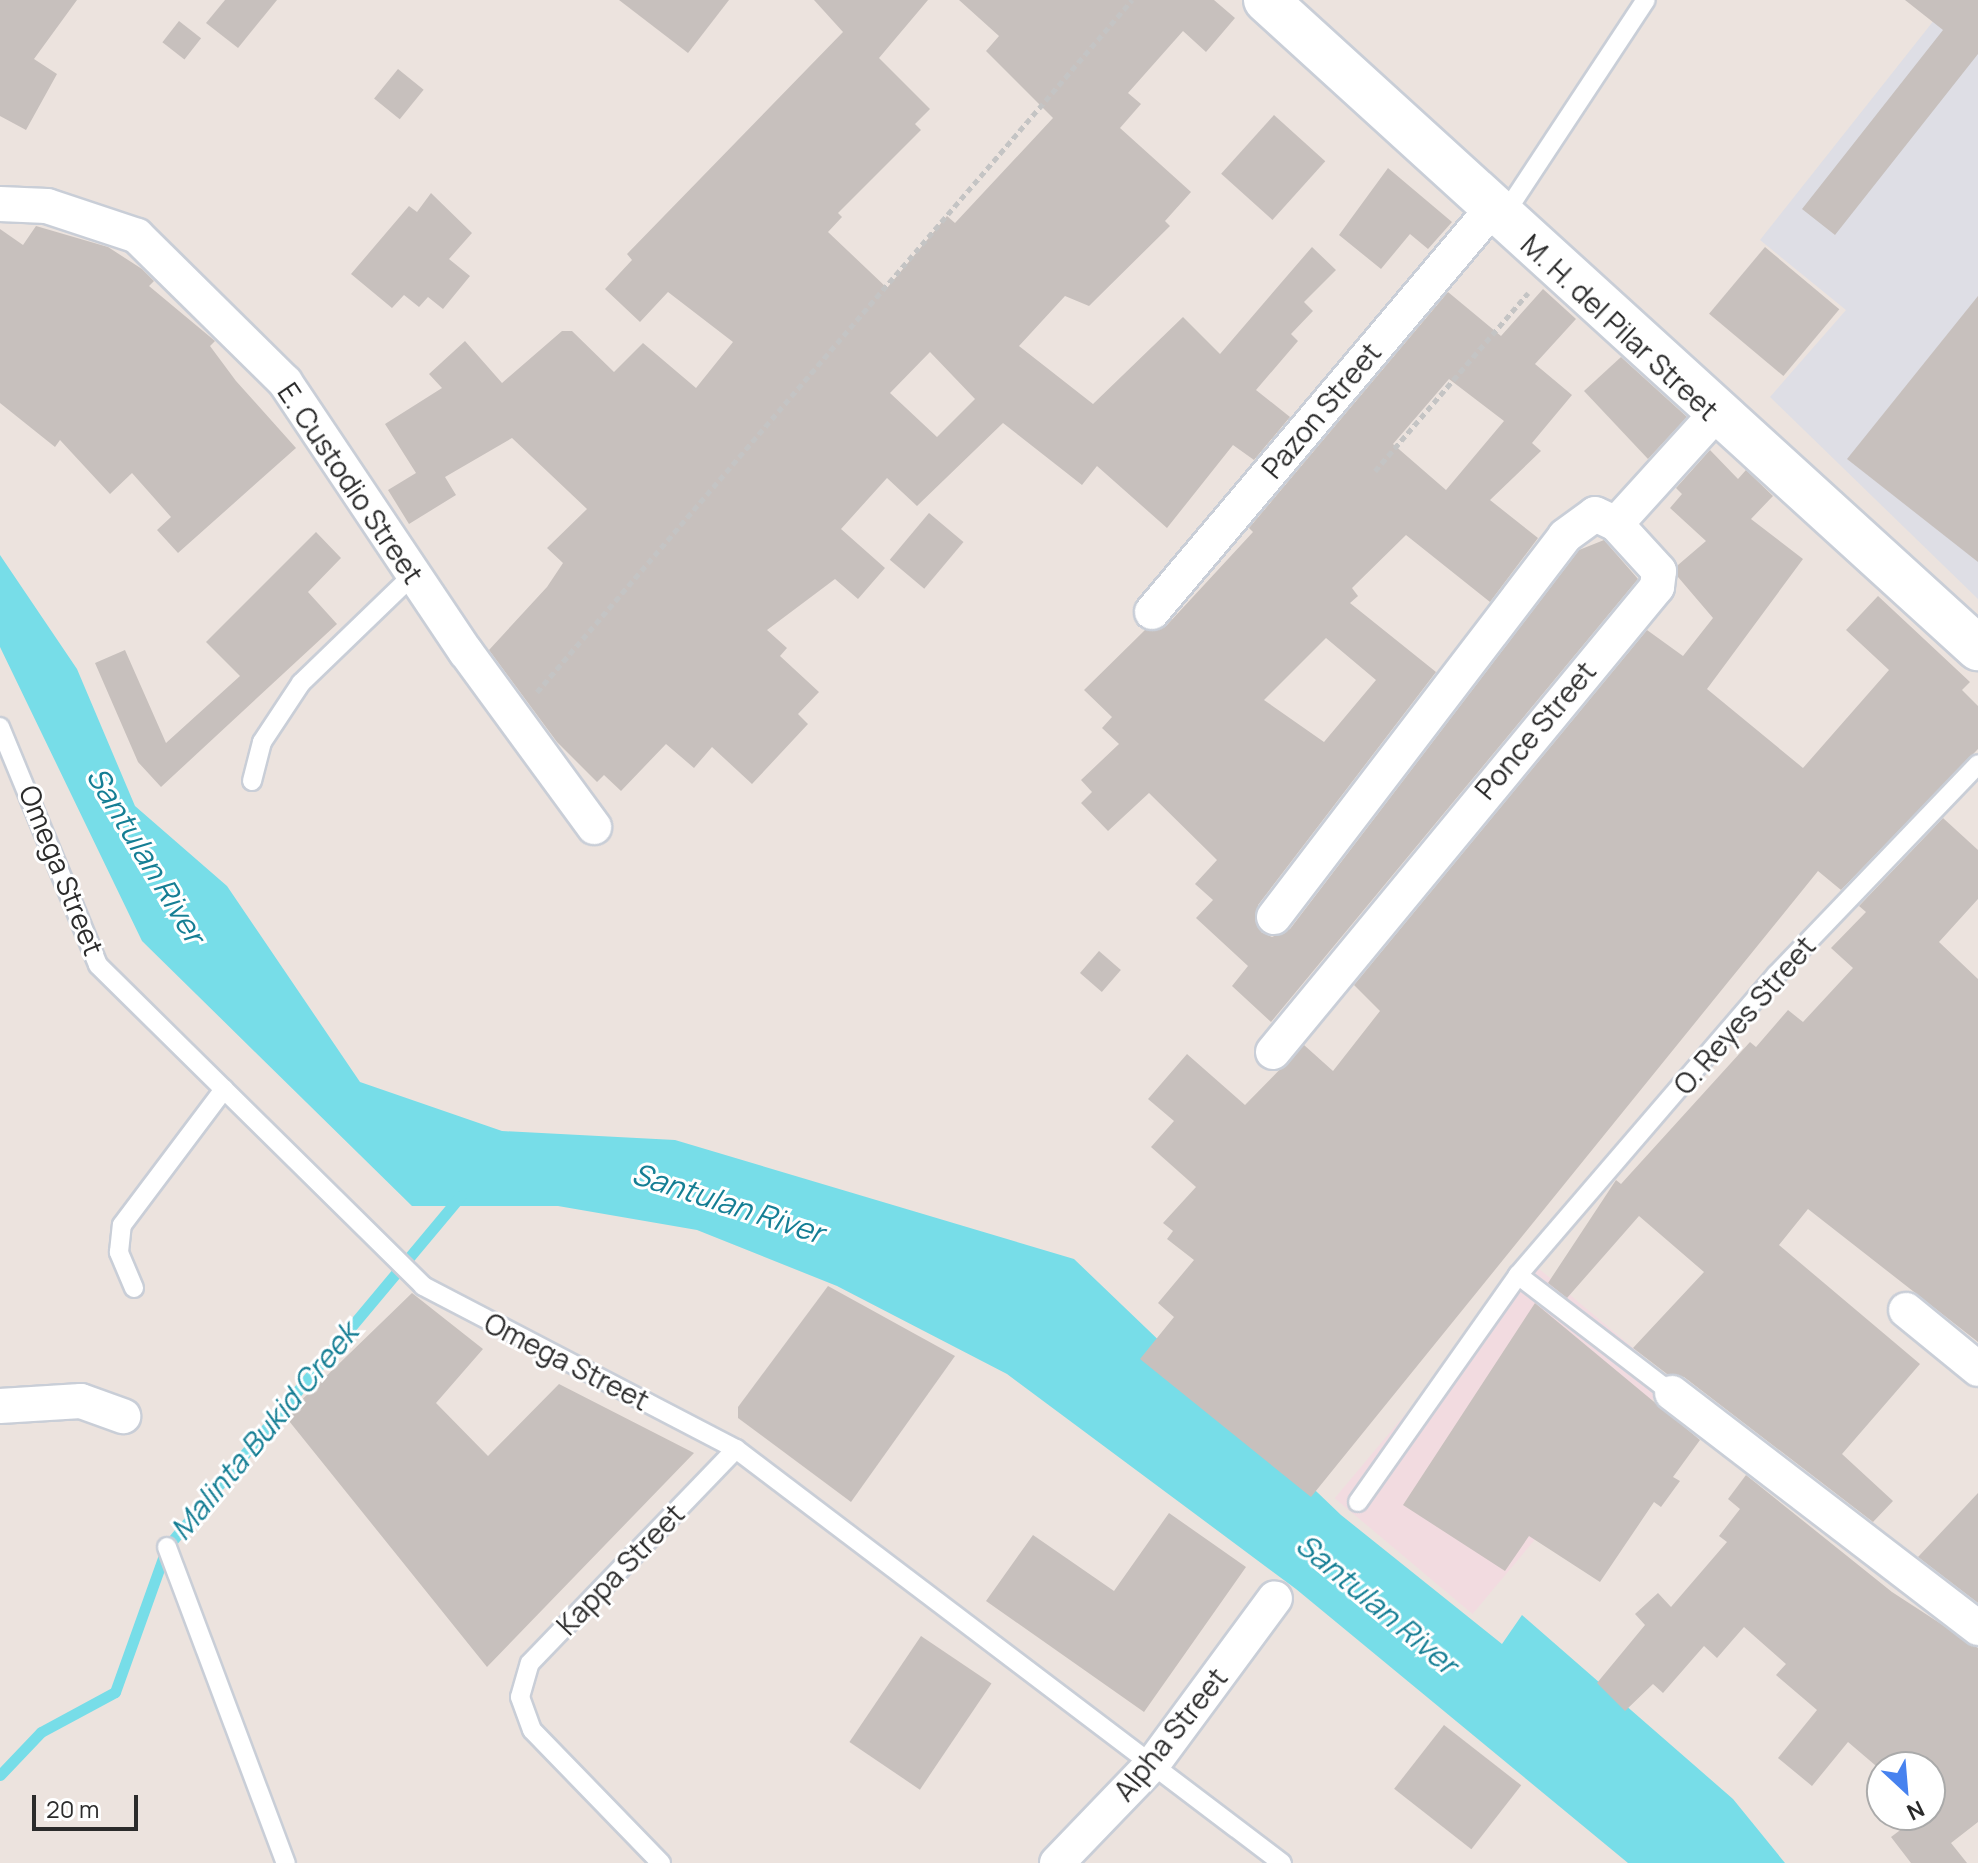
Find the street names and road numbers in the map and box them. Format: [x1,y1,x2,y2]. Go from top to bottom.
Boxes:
street label: M. H. del Pilar Street [1515,227,1725,427]
street label: Pazon Street [1255,335,1387,485]
street label: E. Custodio Street [271,376,431,590]
street label: Ponce Street [1468,654,1602,806]
street label: Omega Street [13,780,111,960]
street label: O. Reyes Street [1666,929,1822,1101]
street label: Omega Street [479,1305,655,1417]
street label: Kappa Street [549,1497,691,1641]
street label: Alpha Street [1106,1661,1234,1807]

